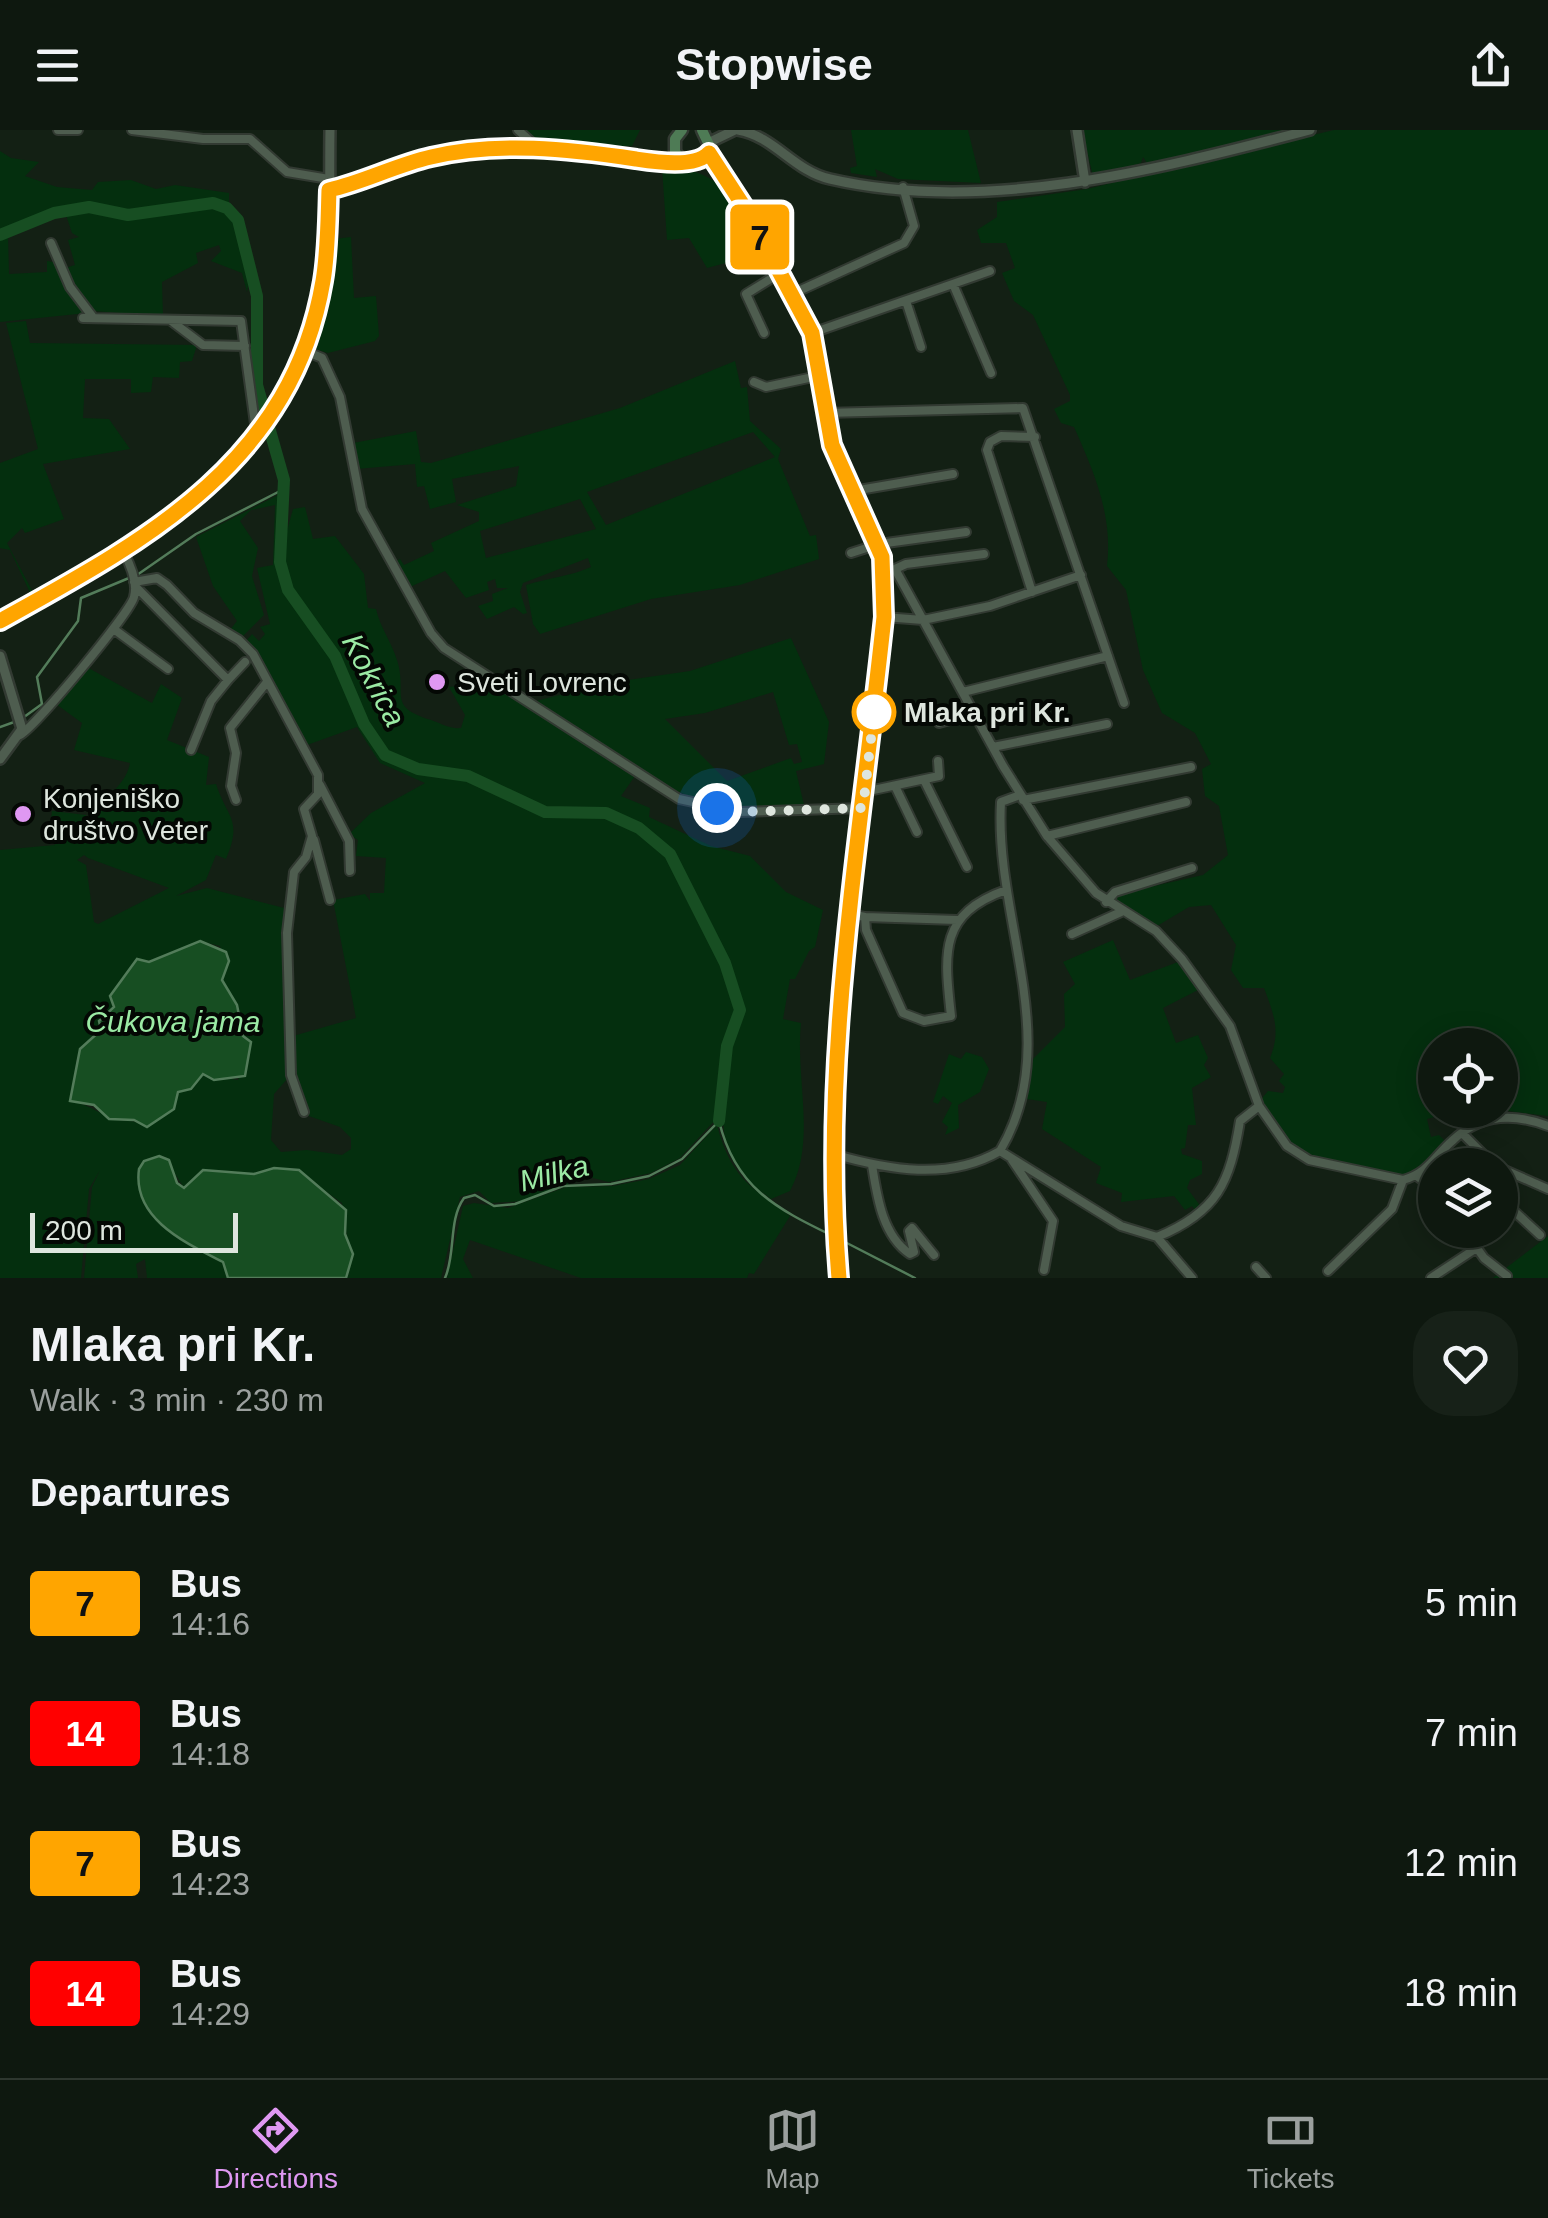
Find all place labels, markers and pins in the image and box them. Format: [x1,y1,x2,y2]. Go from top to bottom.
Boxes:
place label: Sveti Lovrenc [457,667,627,698]
marker: Sveti Lovrenc [426,671,448,693]
marker: Mlaka pri Kr. [853,691,895,733]
place label: Mlaka pri Kr. [904,697,1071,728]
place label: Konjeniško društvo Veter [43,783,208,846]
marker: Konjeniško društvo Veter [12,803,34,825]

